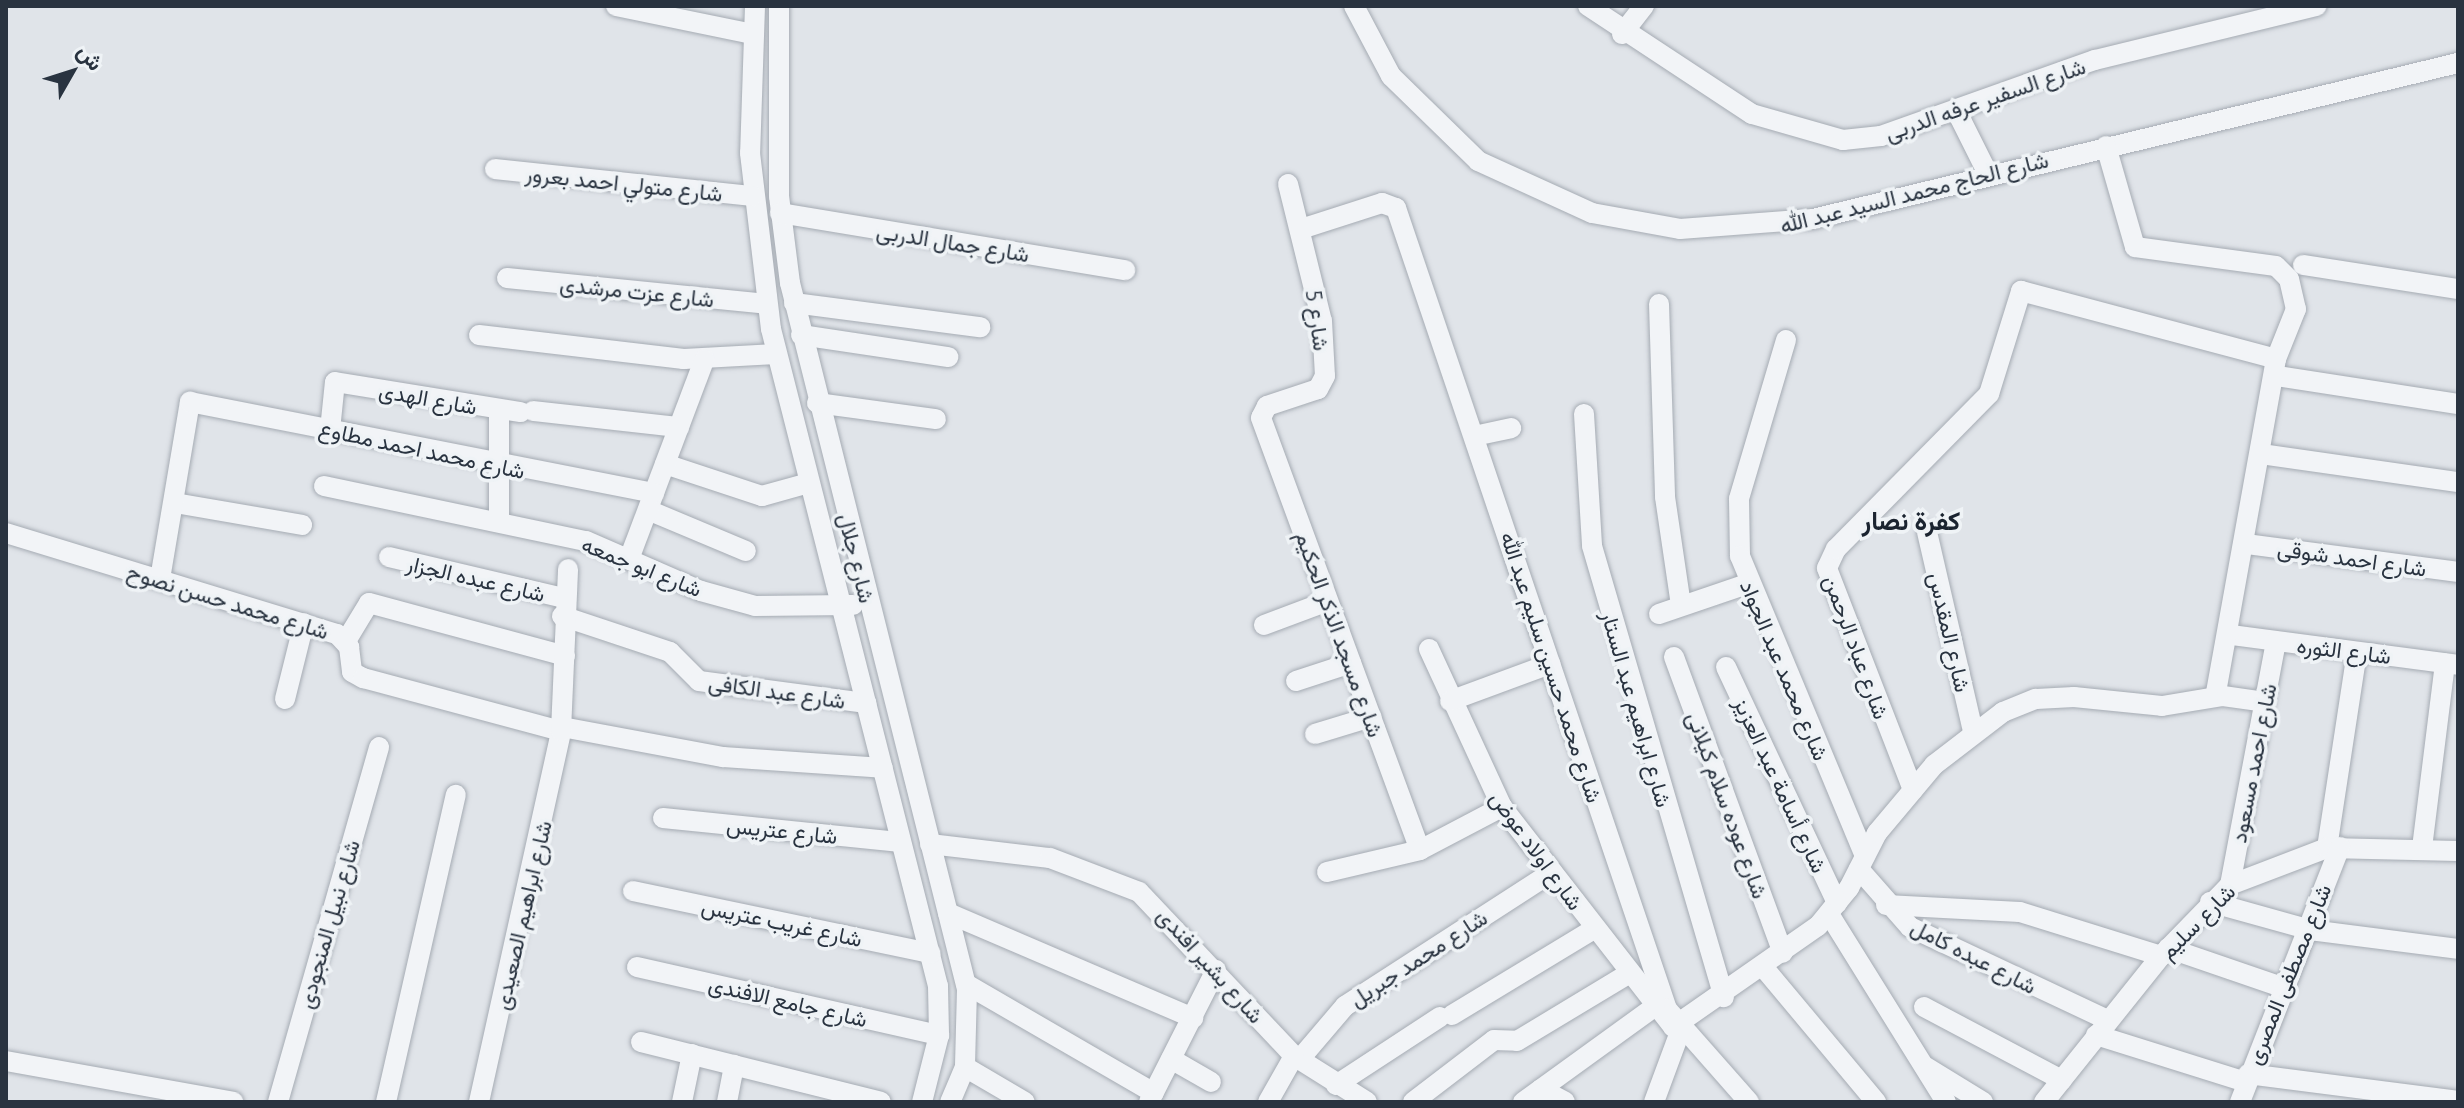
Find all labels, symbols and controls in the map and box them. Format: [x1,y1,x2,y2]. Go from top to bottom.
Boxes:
north arrow [32,32,112,112]
text: ش [73,38,109,75]
street label: شارع السفير عرفه الدربى [1881,52,2089,146]
street label: شارع الحاج محمد السيد عبد الله [1777,146,2051,238]
street label: شارع متولي احمد بعرور [524,160,724,206]
street label: شارع جمال الدربى [875,217,1031,267]
street label: شارع عزت مرشدى [559,270,715,312]
street label: شارع 5 [1301,288,1335,352]
street label: شارع الهدى [377,376,479,420]
street label: شارع محمد احمد مطاوع [316,414,528,484]
district label: كفرة نصار [1862,505,1960,537]
street label: شارع جلال [833,510,881,606]
street label: شارع مسجد الذكر الحكيم [1290,527,1390,741]
street label: شارع محمد حسين سليم عبد الله [1496,528,1608,806]
street label: شارع ابو جمعه [578,530,706,602]
street label: شارع احمد شوقى [2276,534,2428,582]
street label: شارع عبده الجزار [404,549,548,607]
street label: شارع محمد حسن نصوح [124,558,332,644]
street label: شارع المقدس [1923,570,1977,694]
street label: شارع عباد الرحمن [1819,571,1895,723]
street label: شارع محمد عبد الجواد [1735,576,1835,764]
street label: شارع ابراهيم عبد الستار [1596,608,1678,810]
street label: شارع الثوره [2296,631,2392,669]
street label: شارع عبد الكافى [707,668,847,714]
street label: شارع احمد مسعود [2225,681,2281,845]
street label: شارع أسامة عبد العزيز [1729,693,1833,877]
street label: شارع عوده سلام كيلانى [1682,708,1774,902]
street label: شارع اولاد عوض [1485,785,1589,915]
street label: شارع عتريس [725,811,839,849]
street label: شارع ابراهيم الصعيدى [487,818,557,1012]
street label: شارع نبيل المنجودى [291,837,365,1011]
street label: شارع سليم [2154,878,2240,964]
street label: شارع مصطفى المصرى [2240,880,2336,1068]
street label: شارع غريب عتريس [699,892,865,952]
street label: شارع بشير افندى [1152,902,1270,1028]
street label: شارع محمد جبريل [1344,904,1492,1012]
street label: شارع عبده كامل [1907,913,2041,999]
street label: شارع جامع الافندى [706,970,870,1032]

